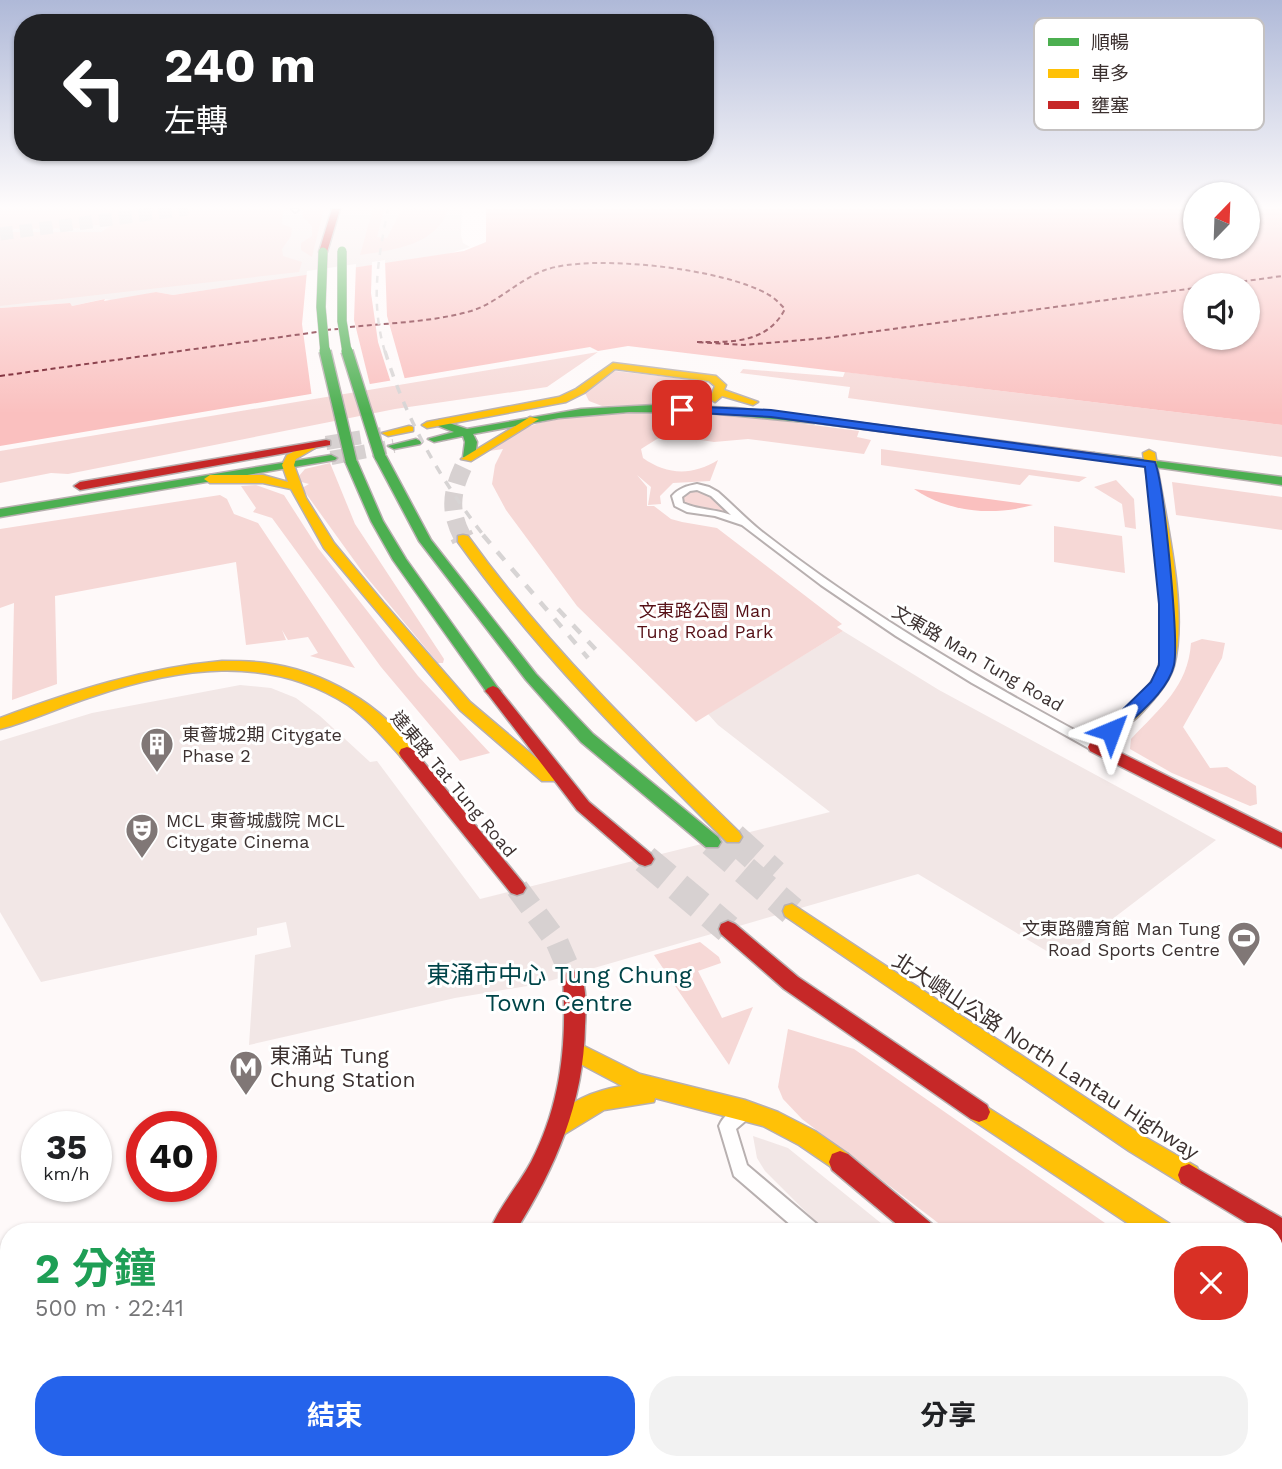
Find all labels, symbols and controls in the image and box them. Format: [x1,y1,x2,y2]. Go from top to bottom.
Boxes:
legend [1034,18,1264,130]
text: 順暢 [1091,31,1129,54]
text: 240 m [164,36,316,94]
icon: left [49,42,140,133]
text: 車多 [1091,62,1129,85]
text: 壅塞 [1091,94,1129,117]
text: 左轉 [164,102,228,140]
north arrow [1183,182,1260,259]
map controls [1183,182,1260,350]
button: sound [1183,273,1260,350]
pin [652,380,712,440]
icon: arrive [663,391,701,429]
park label: 文東路公園 Man Tung Road Park [637,600,773,642]
street label: 文東路 Man Tung Road [889,600,1067,716]
position arrow [1074,694,1148,768]
street label: 達東路 Tat Tung Road [387,707,521,861]
place label: 東薈城2期 Citygate Phase 2 [182,724,342,766]
building icon: 東薈城2期 Citygate Phase 2 [138,725,176,774]
place label: MCL 東薈城戲院 MCL Citygate Cinema [166,810,345,852]
theatre icon: MCL 東薈城戲院 MCL Citygate Cinema [123,811,161,860]
place label: 文東路體育館 Man Tung Road Sports Centre [1022,918,1220,960]
sports icon: 文東路體育館 Man Tung Road Sports Centre [1225,919,1263,968]
street label: 北大嶼山公路 North Lantau Highway [888,947,1204,1165]
district label: 東涌市中心 Tung Chung Town Centre [426,961,692,1017]
place label: 東涌站 Tung Chung Station [270,1043,415,1092]
metro station icon: 東涌站 Tung Chung Station [227,1048,265,1097]
speed limit sign: 40 [126,1111,217,1202]
text: 35 [46,1126,87,1168]
text: km/h [43,1163,90,1184]
text: 2 分鐘 [35,1244,156,1293]
button: close [1174,1246,1248,1320]
text: 500 m · 22:41 [35,1295,184,1322]
button: 結束 [35,1376,635,1456]
button: 分享 [649,1376,1248,1456]

